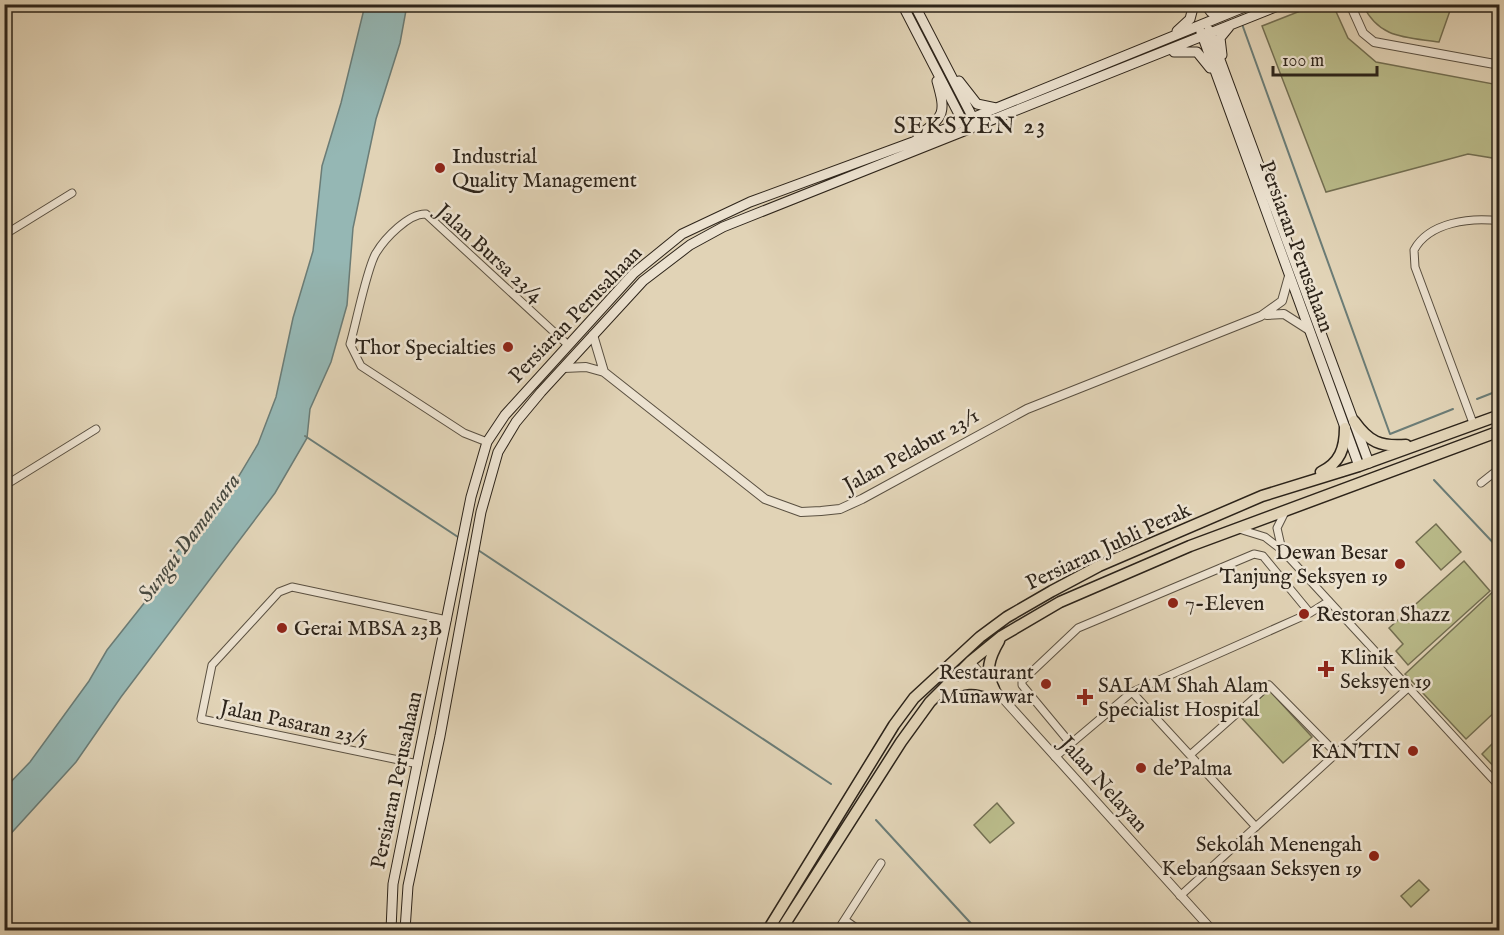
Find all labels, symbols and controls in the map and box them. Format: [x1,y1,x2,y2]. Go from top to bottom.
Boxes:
scale bar [1273,39,1376,77]
text: 100 m [1282,50,1324,73]
district label: SEKSYEN 23 [893,111,1047,142]
place label: Industrial Quality Management [452,144,637,195]
street label: Persiaran Perusahaan [1252,157,1339,336]
marker: Industrial Quality Management [433,161,447,175]
street label: Jalan Bursa 23/4 [428,197,549,310]
street label: Persiaran Perusahaan [504,241,649,389]
place label: Thor Specialties [355,335,496,362]
marker: Thor Specialties [501,340,515,354]
street label: Jalan Pelabur 23/1 [837,403,984,501]
water label: Sungai Damansara [132,468,247,608]
street label: Persiaran Jubli Perak [1022,497,1196,597]
place label: Dewan Besar Tanjung Seksyen 19 [1220,540,1388,591]
marker: Dewan Besar Tanjung Seksyen 19 [1393,557,1407,571]
place label: 7-Eleven [1185,591,1264,618]
marker: 7-Eleven [1166,596,1180,610]
place label: Restoran Shazz [1316,602,1451,629]
marker: Restoran Shazz [1297,607,1311,621]
place label: Gerai MBSA 23B [294,616,442,643]
marker: Gerai MBSA 23B [275,621,289,635]
place label: Klinik Seksyen 19 [1340,645,1432,696]
place label: Restaurant Munawwar [939,660,1034,711]
marker: Klinik Seksyen 19 [1317,660,1335,678]
place label: SALAM Shah Alam Specialist Hospital [1098,673,1268,724]
marker: Restaurant Munawwar [1039,677,1053,691]
marker: SALAM Shah Alam Specialist Hospital [1076,688,1094,706]
street label: Persiaran Perusahaan [365,689,429,872]
street label: Jalan Pasaran 23/5 [215,694,370,752]
street label: Jalan Nelayan [1051,730,1153,839]
place label: KANTIN [1311,739,1401,766]
marker: KANTIN [1406,744,1420,758]
place label: de'Palma [1153,756,1233,783]
marker: de'Palma [1134,761,1148,775]
place label: Sekolah Menengah Kebangsaan Seksyen 19 [1161,832,1362,883]
marker: Sekolah Menengah Kebangsaan Seksyen 19 [1367,849,1381,863]

